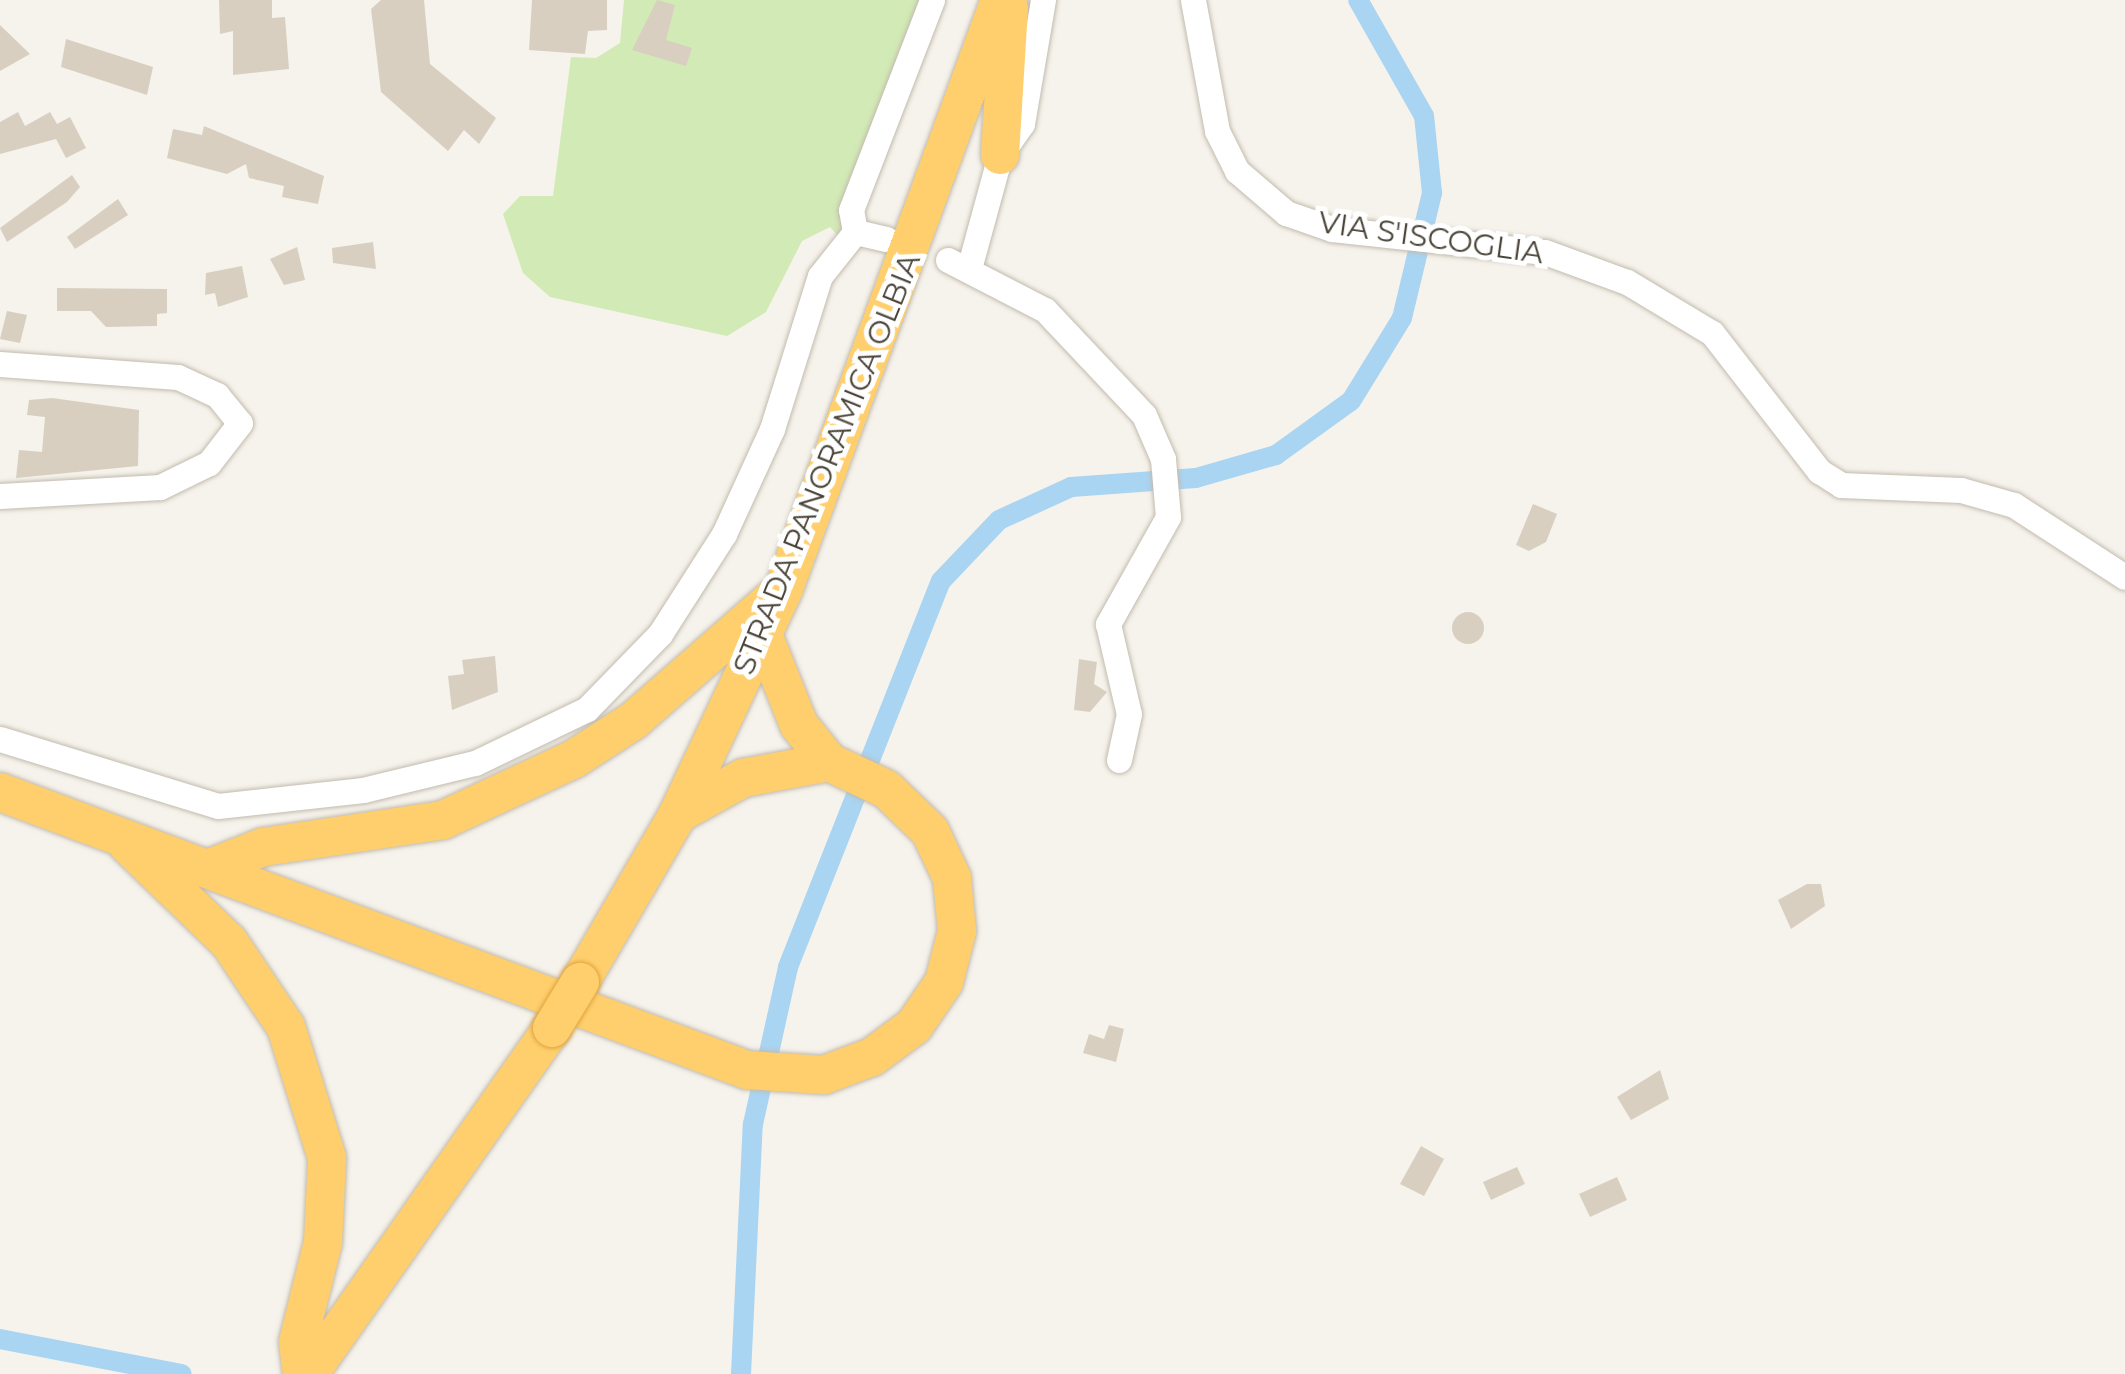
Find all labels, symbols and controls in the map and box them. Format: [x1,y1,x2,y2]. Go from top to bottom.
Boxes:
street label: VIA S'ISCOGLIA [1316,204,1546,272]
street label: STRADA PANORAMICA OLBIA [726,248,928,680]

